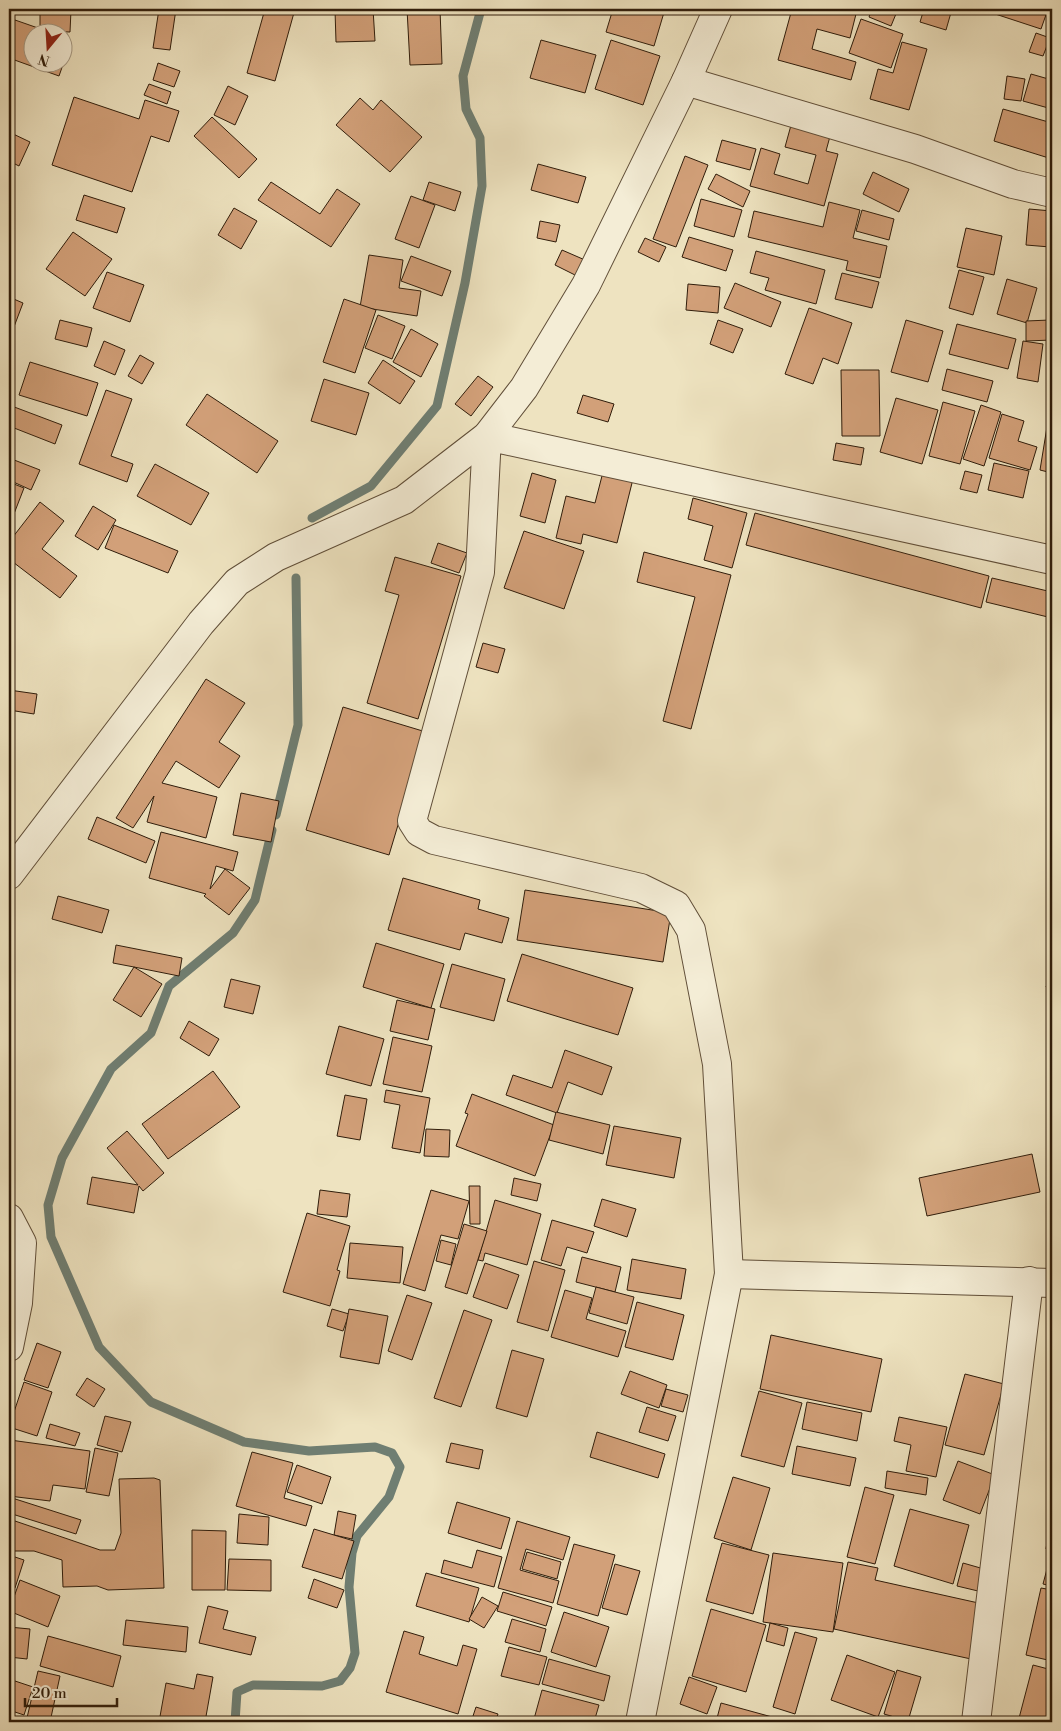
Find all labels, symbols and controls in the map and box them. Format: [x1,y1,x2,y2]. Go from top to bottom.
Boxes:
north arrow [22,22,72,72]
text: N [36,49,52,70]
scale bar [25,1676,118,1708]
text: 20 m [32,1684,67,1703]

